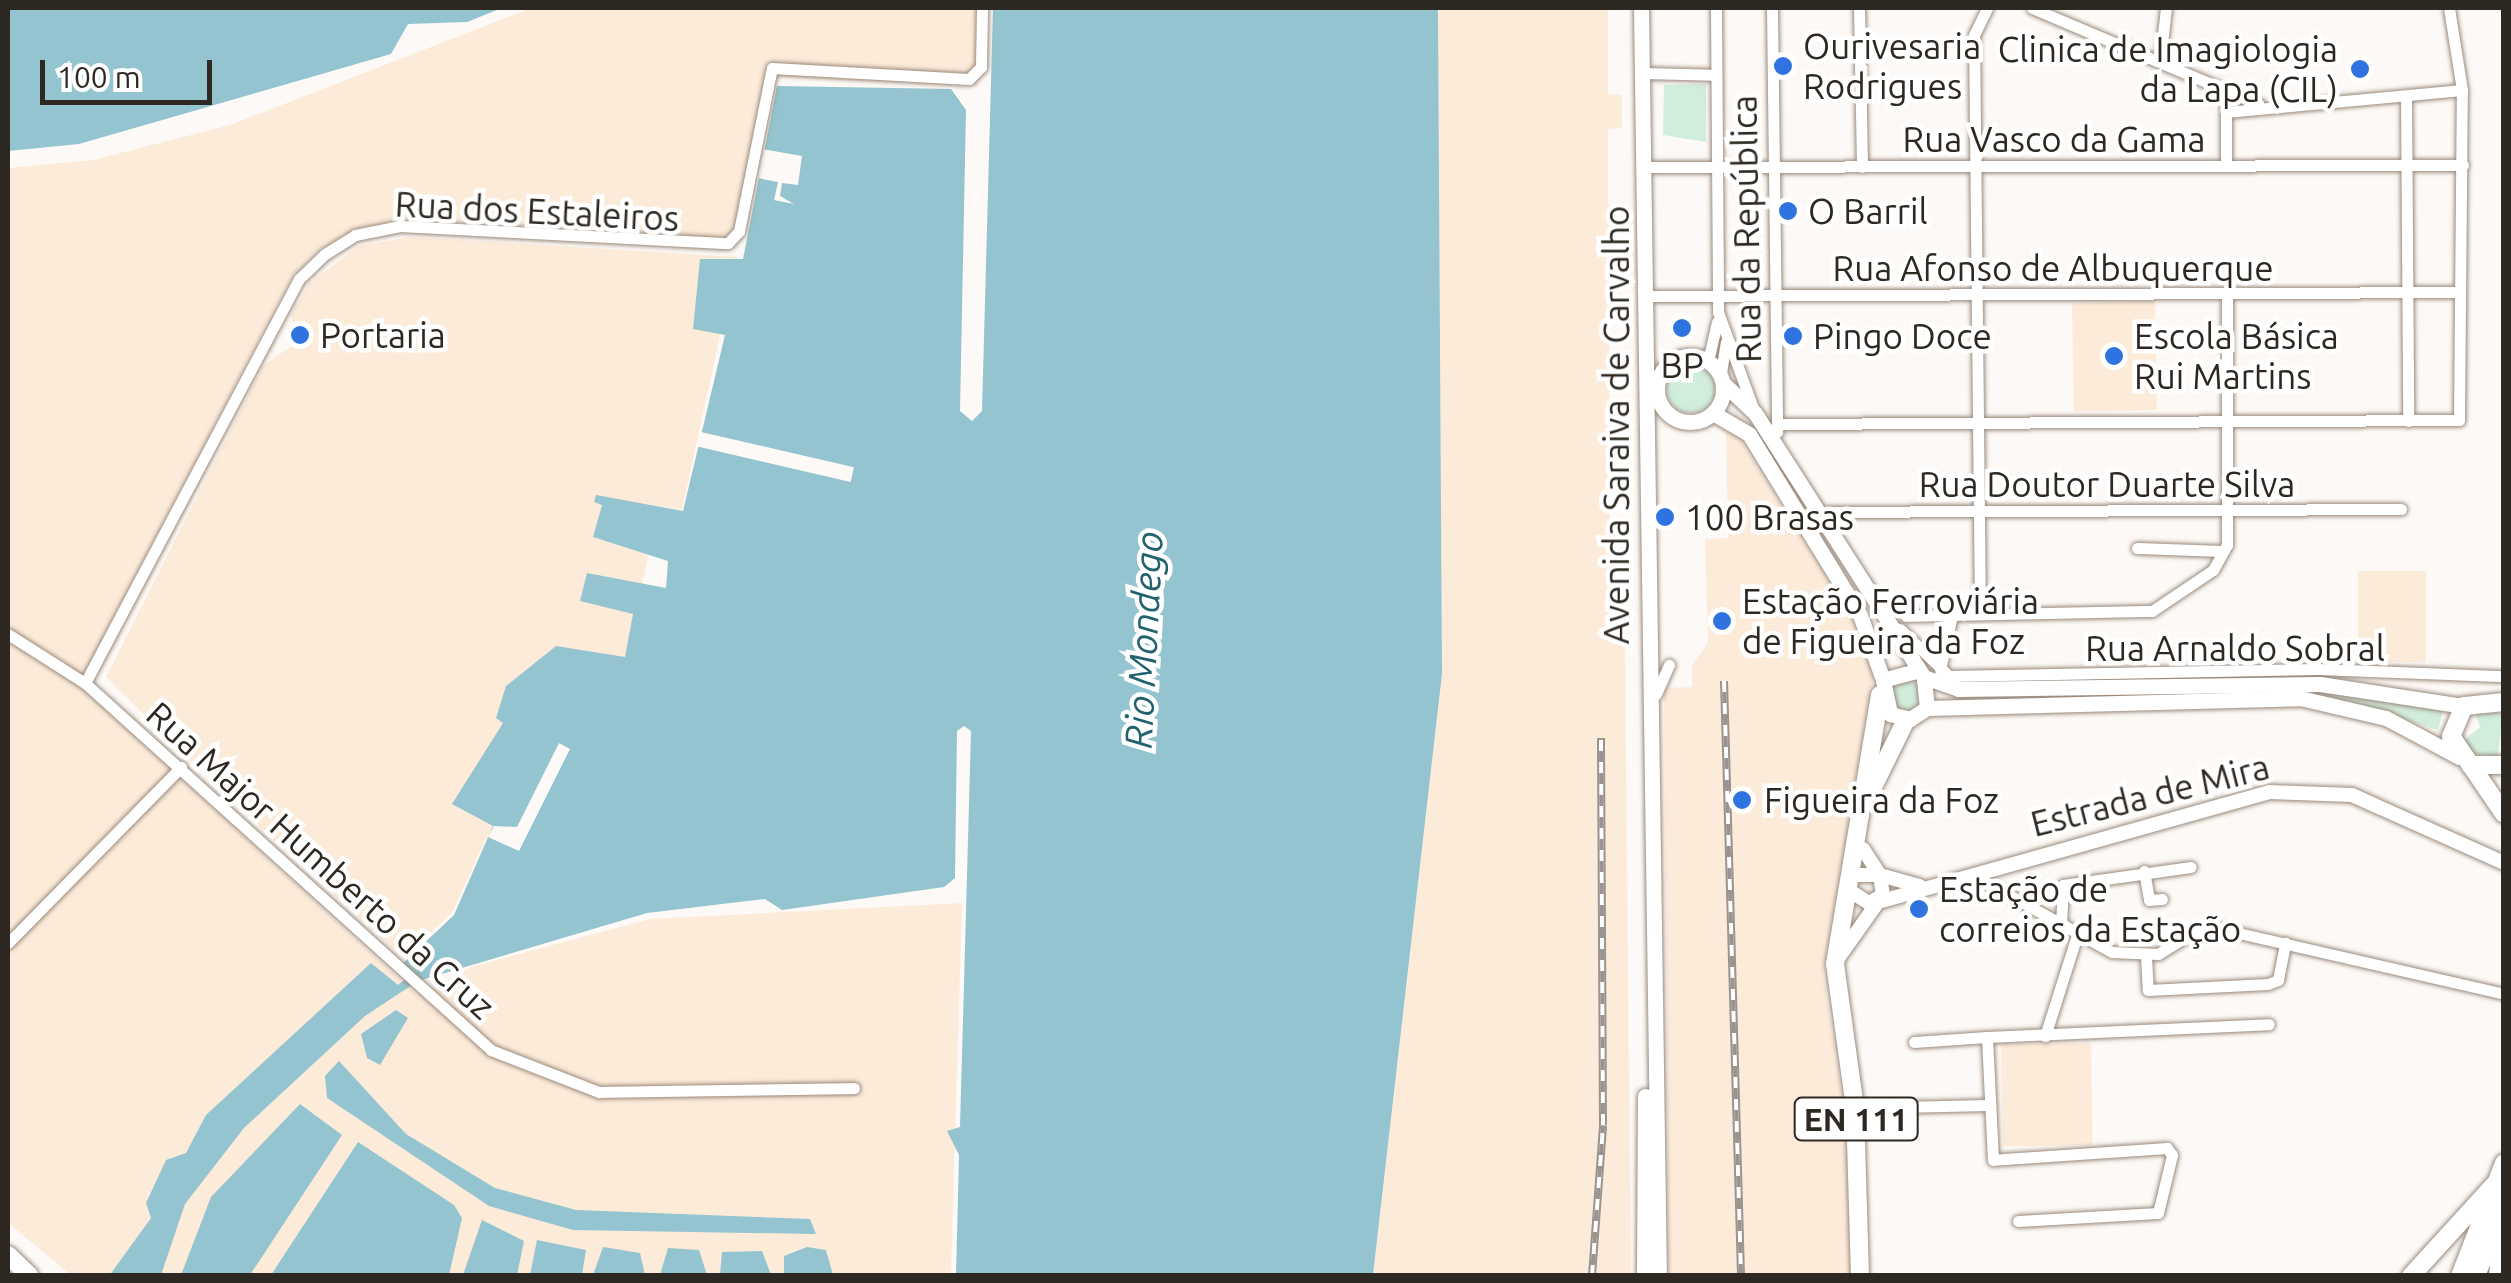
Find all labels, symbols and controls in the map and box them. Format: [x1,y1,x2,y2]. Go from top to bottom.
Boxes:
place label: Ourivesaria Rodrigues [1803,25,1981,107]
place label: Clinica de Imagiologia da Lapa (CIL) [1998,28,2338,110]
scale bar [45,40,218,102]
marker: Ourivesaria Rodrigues [1772,55,1794,77]
marker: Clinica de Imagiologia da Lapa (CIL) [2347,56,2373,82]
text: 100 m [57,60,141,94]
street label: Rua da República [1723,95,1769,363]
street label: Rua Vasco da Gama [1902,118,2206,160]
street label: Rua dos Estaleiros [394,183,680,239]
place label: O Barril [1808,190,1928,232]
marker: O Barril [1777,200,1799,222]
street label: Avenida Saraiva de Carvalho [1595,206,1637,644]
street label: Rua Afonso de Albuquerque [1833,247,2273,289]
place label: Portaria [320,314,446,356]
place label: Pingo Doce [1813,315,1992,357]
place label: Escola Básica Rui Martins [2134,315,2339,397]
marker: BP [1671,317,1693,339]
marker: Portaria [289,324,311,346]
marker: Pingo Doce [1782,325,1804,347]
place label: BP [1660,344,1704,386]
marker: Escola Básica Rui Martins [2103,345,2125,367]
street label: Rua Doutor Duarte Silva [1919,463,2295,505]
place label: 100 Brasas [1685,496,1854,538]
marker: 100 Brasas [1654,506,1676,528]
water label: Rio Mondego [1116,530,1172,750]
place label: Estação Ferroviária de Figueira da Foz [1742,580,2039,662]
marker: Estação Ferroviária de Figueira da Foz [1711,610,1733,632]
street label: Rua Arnaldo Sobral [2085,627,2385,669]
street label: Rua Major Humberto da Cruz [138,693,504,1027]
street label: Estrada de Mira [2026,745,2274,845]
place label: Figueira da Foz [1764,779,1999,821]
marker: Figueira da Foz [1729,787,1755,813]
place label: Estação de correios da Estação [1939,868,2241,950]
marker: Estação de correios da Estação [1908,898,1930,920]
road number: EN 111 [1794,1092,1918,1146]

